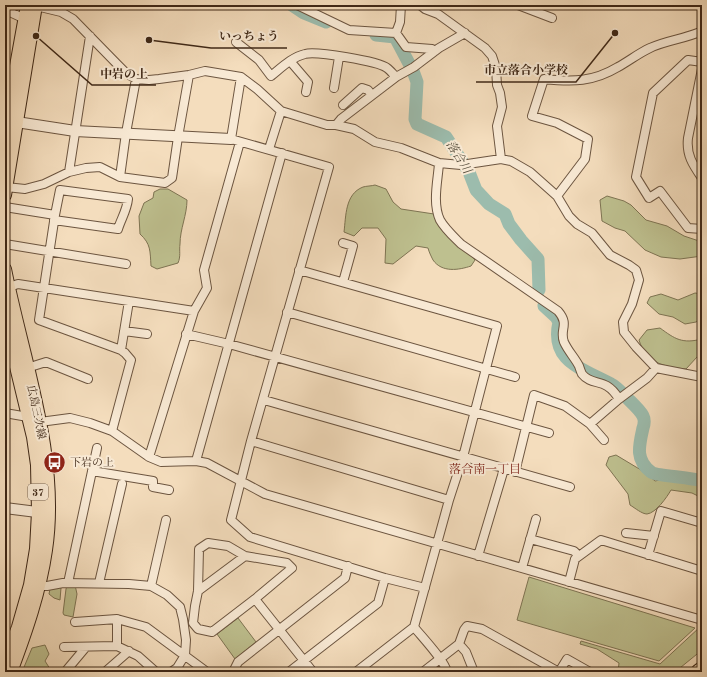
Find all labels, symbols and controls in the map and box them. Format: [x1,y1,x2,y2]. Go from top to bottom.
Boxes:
callout: いっちょう [211,24,287,48]
text: いっちょう [219,30,279,43]
callout: 市立落合小学校 [476,58,576,82]
callout: 中岩の上 [92,61,156,85]
text: 市立落合小学校 [484,63,568,77]
text: 中岩の上 [100,67,148,81]
water label: 落合川 [444,138,476,178]
street label: 広島三次線 [24,384,49,440]
bus stop icon: 下岩の上 [41,449,67,475]
place label: 下岩の上 [70,456,114,469]
district label: 落合南一丁目 [449,462,521,476]
road number: 37 [28,484,48,500]

